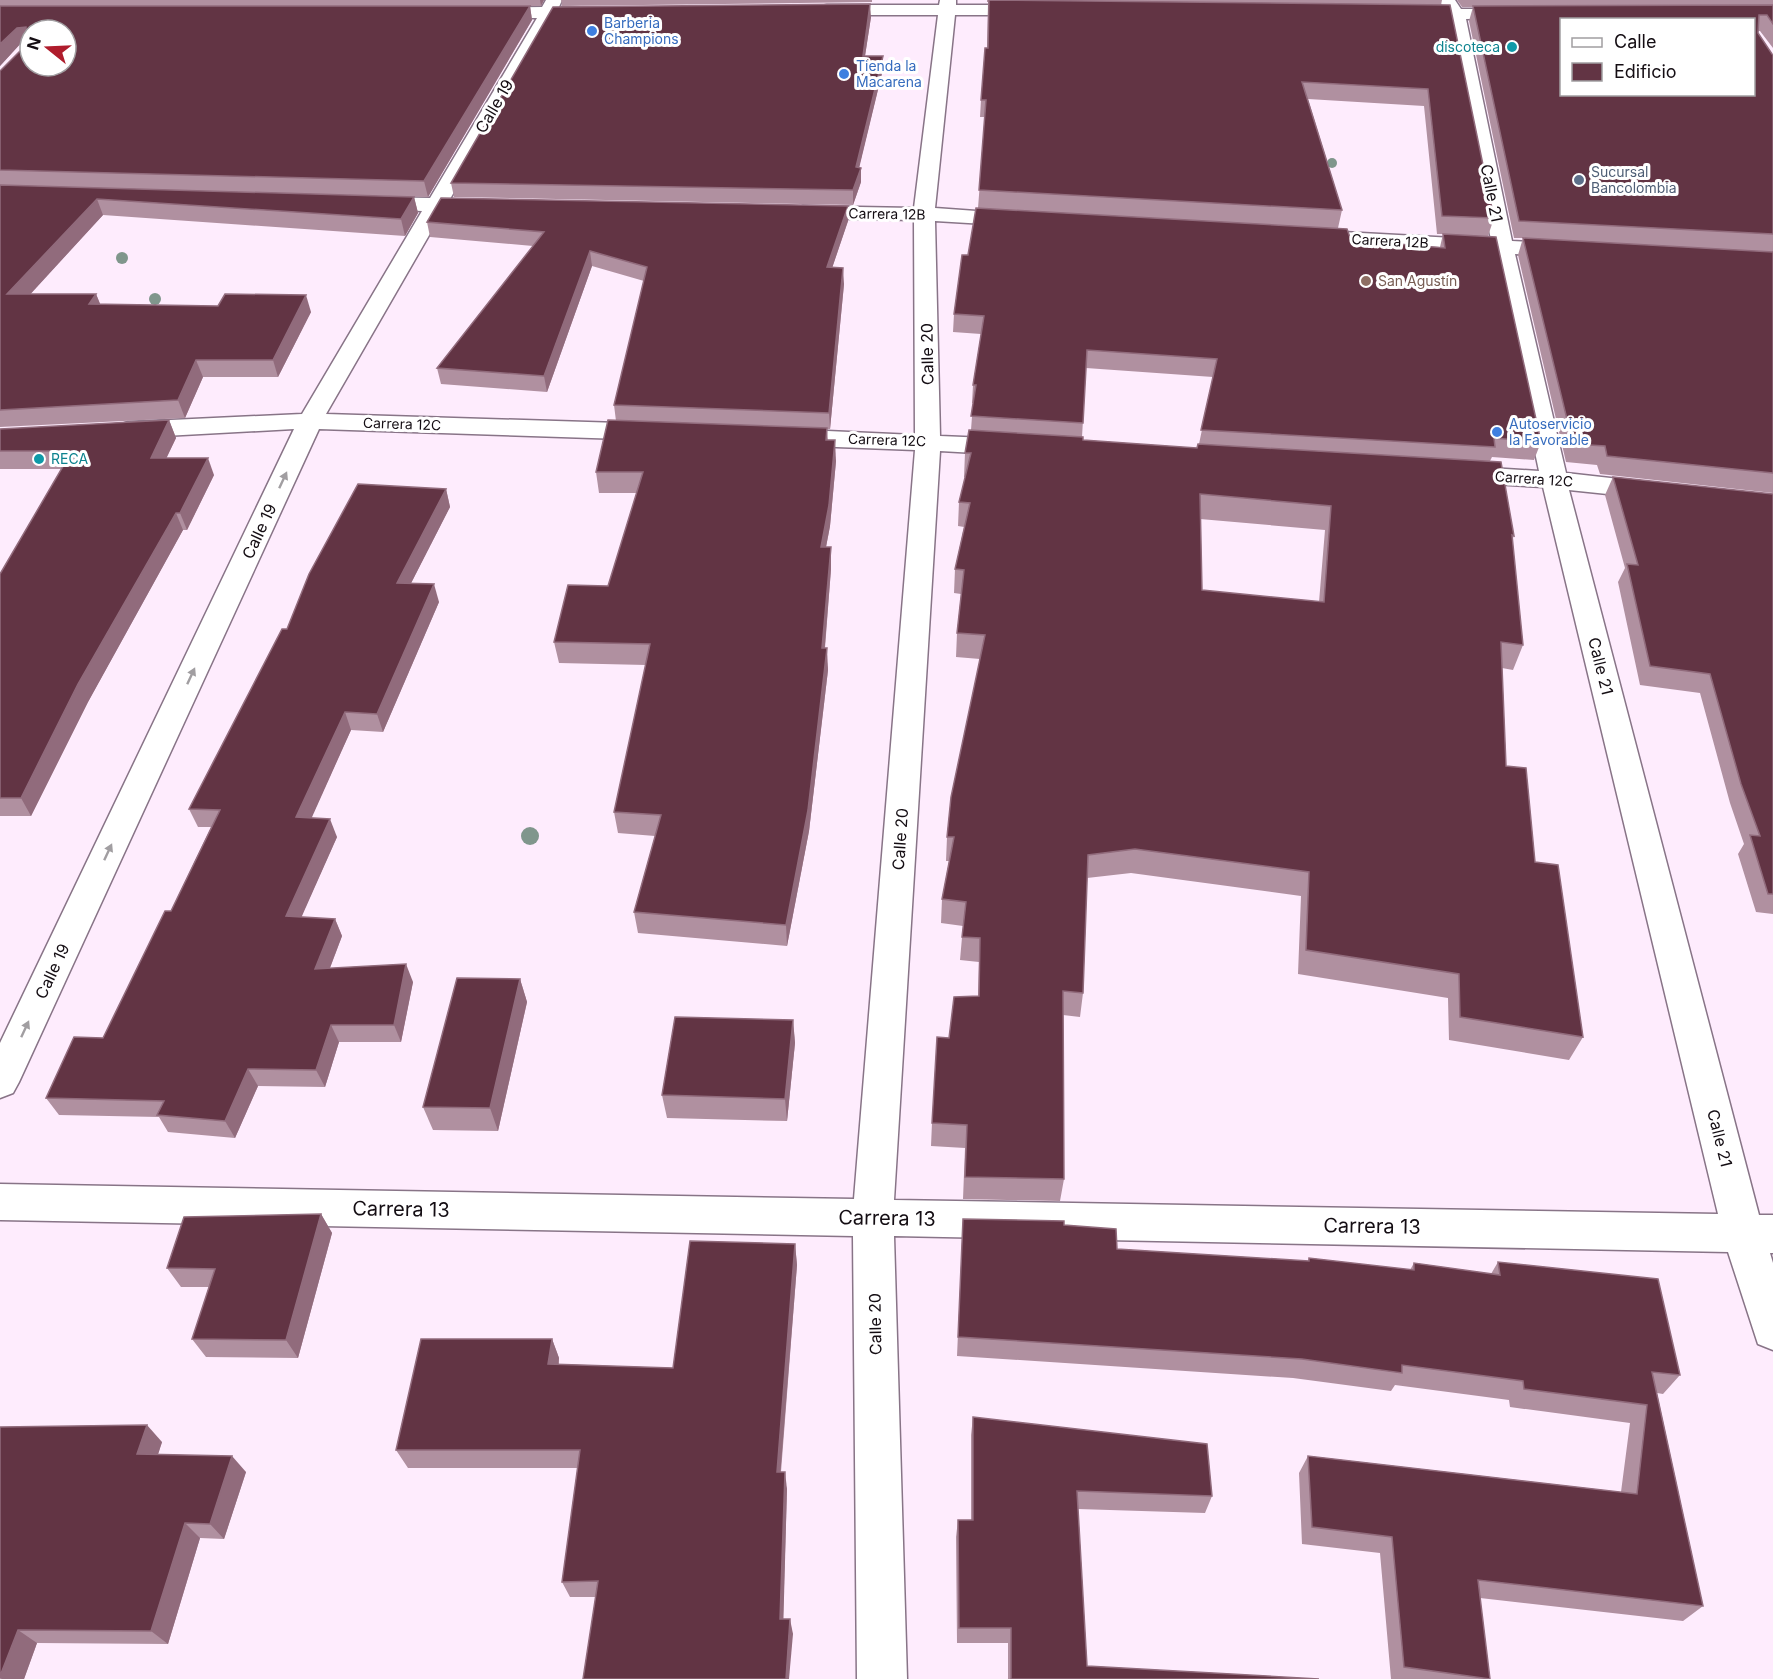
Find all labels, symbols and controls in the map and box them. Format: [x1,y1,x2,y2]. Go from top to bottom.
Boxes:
place label: Barberia Champions [604,14,679,47]
north arrow [18,18,78,78]
legend [1560,18,1755,96]
marker: Barberia Champions [585,24,599,38]
text: Calle [1614,31,1656,52]
text: N [22,34,45,52]
place label: discoteca [1436,38,1500,55]
marker: discoteca [1505,40,1519,54]
place label: Tienda la Macarena [856,57,922,90]
text: Edificio [1614,61,1677,82]
marker: Tienda la Macarena [837,67,851,81]
street label: Calle 19 [471,76,517,136]
street label: Calle 21 [1477,162,1507,224]
place label: Sucursal Bancolombia [1591,163,1677,196]
marker: Sucursal Bancolombia [1572,173,1586,187]
street label: Carrera 12B [848,204,926,223]
street label: Carrera 12B [1351,230,1429,251]
place label: San Agustín [1378,272,1457,289]
marker: San Agustín [1359,274,1373,288]
street label: Calle 20 [916,323,938,385]
street label: Carrera 12C [363,414,441,433]
place label: Autoservicio la Favorable [1509,415,1592,448]
marker: Autoservicio la Favorable [1490,425,1504,439]
street label: Carrera 12C [848,430,926,449]
place label: RECA [51,450,88,467]
marker: RECA [32,452,46,466]
street label: Carrera 12C [1494,467,1574,490]
one-way arrow [278,472,287,489]
street label: Calle 19 [238,500,280,562]
street label: Calle 21 [1584,635,1618,697]
one-way arrow [186,667,195,684]
street label: Calle 20 [888,807,912,871]
one-way arrow [103,844,112,861]
street label: Calle 19 [31,940,73,1002]
one-way arrow [20,1020,29,1037]
street label: Calle 21 [1703,1107,1737,1169]
street label: Carrera 13 [352,1196,450,1222]
street label: Carrera 13 [838,1205,936,1231]
street label: Carrera 13 [1323,1213,1421,1239]
street label: Calle 20 [864,1293,886,1355]

